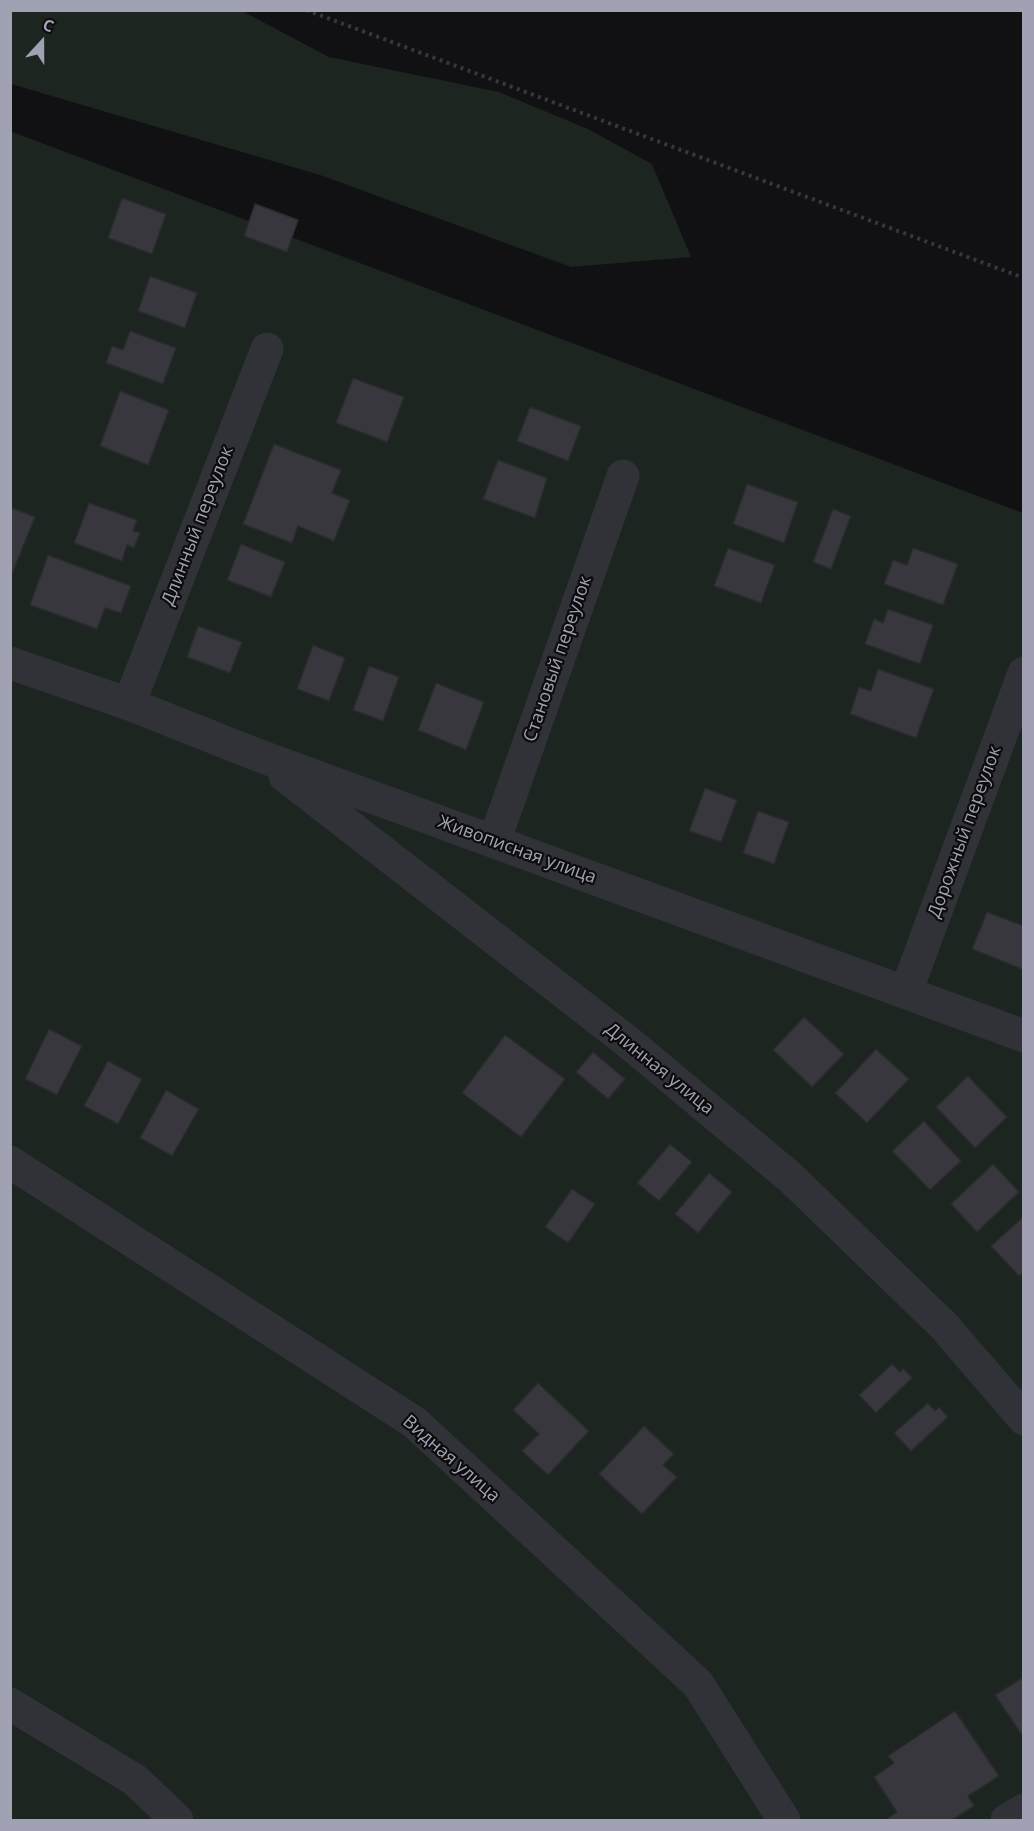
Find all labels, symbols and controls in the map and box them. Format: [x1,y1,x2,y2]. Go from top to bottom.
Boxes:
north arrow [12,12,72,72]
text: С [40,13,57,37]
street label: Длинный переулок [158,443,238,609]
street label: Становый переулок [519,573,597,745]
street label: Дорожный переулок [924,743,1006,921]
street label: Живописная улица [435,811,599,889]
street label: Длинная улица [600,1019,718,1119]
street label: Видная улица [398,1411,504,1507]

